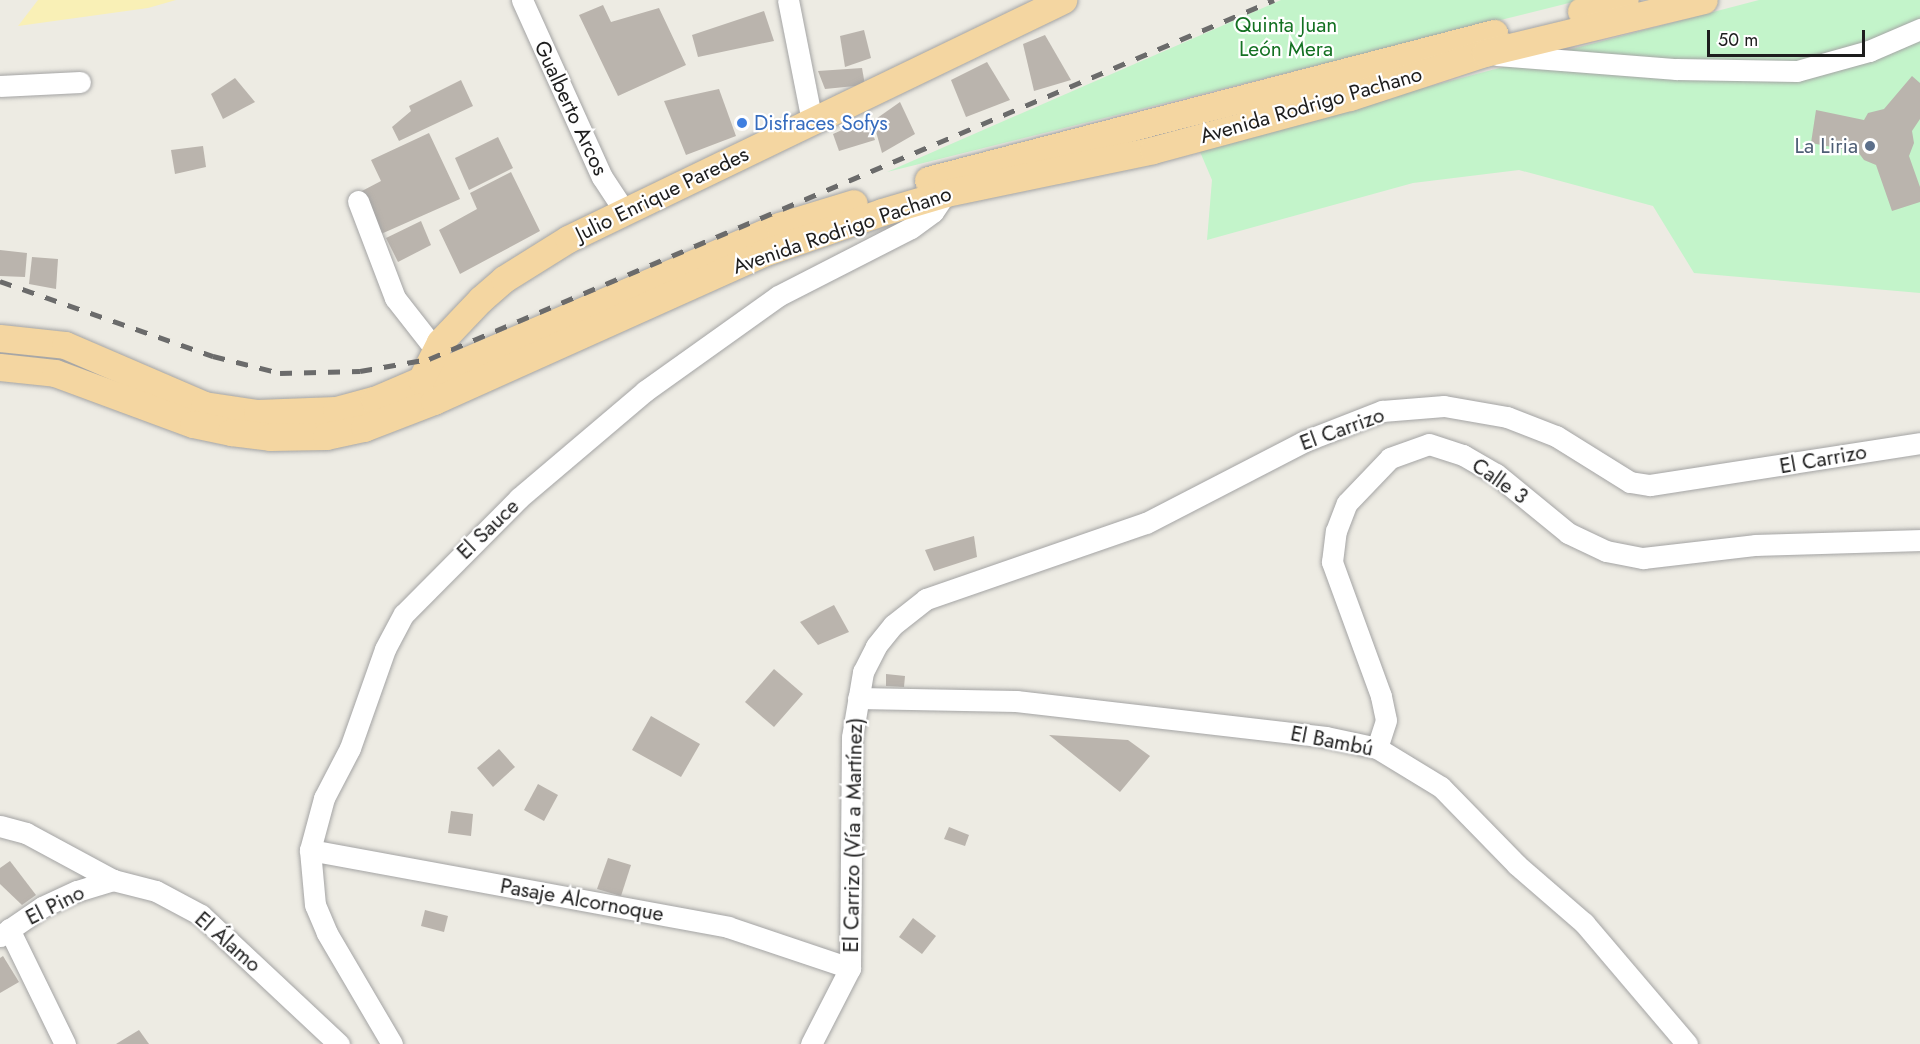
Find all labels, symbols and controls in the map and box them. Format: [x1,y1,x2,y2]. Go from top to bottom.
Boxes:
park label: Quinta Juan León Mera [1235,12,1337,62]
scale bar [1710,18,1868,56]
text: 50 m [1718,27,1758,53]
street label: Gualberto Arcos [529,37,613,179]
street label: Avenida Rodrigo Pachano [1197,61,1425,149]
place label: Disfraces Sofys [754,110,888,136]
marker: Disfraces Sofys [735,116,749,130]
place label: La Liria [1794,133,1858,159]
marker: La Liria [1863,139,1877,153]
street label: Julio Enrique Paredes [571,141,753,247]
street label: Avenida Rodrigo Pachano [729,181,955,279]
street label: El Carrizo [1296,402,1388,456]
street label: El Carrizo [1778,439,1868,479]
street label: Calle 3 [1467,453,1533,509]
street label: El Sauce [452,493,524,565]
street label: El Carrizo (Vía a Martínez) [838,717,868,953]
street label: El Bambú [1288,721,1376,761]
street label: Pasaje Alcornoque [498,873,666,927]
street label: El Pino [22,880,88,930]
street label: El Álamo [190,906,266,978]

